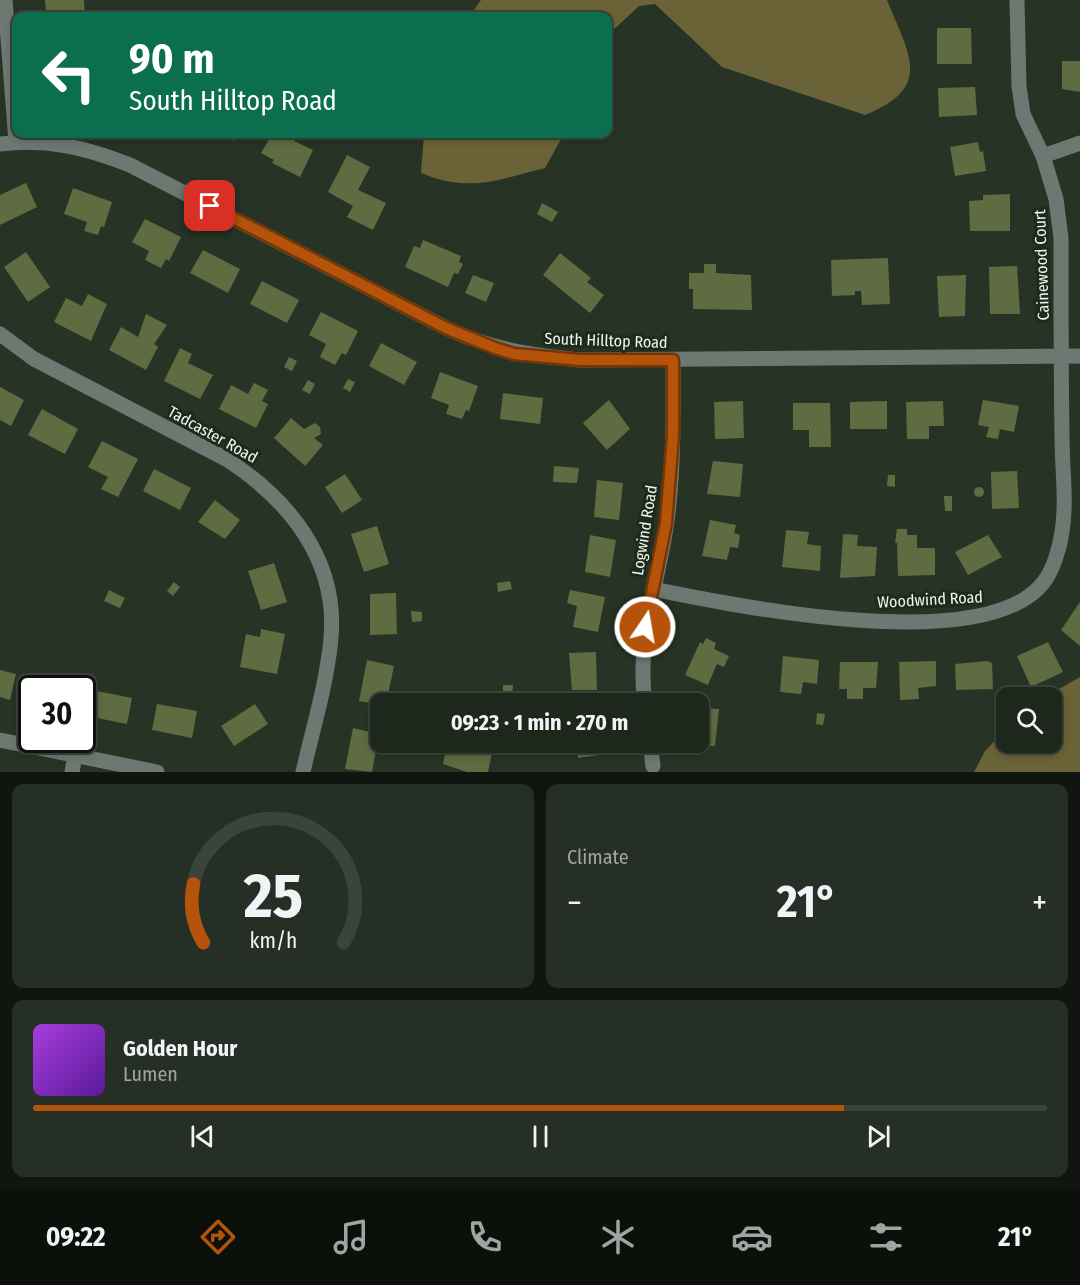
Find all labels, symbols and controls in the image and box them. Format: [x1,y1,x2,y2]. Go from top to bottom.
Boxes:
text: 90 m [129,34,214,84]
icon: left [30,36,108,114]
text: South Hilltop Road [129,85,337,117]
pin [184,180,235,231]
icon: arrive [193,189,226,222]
street label: Cainewood Court [1030,208,1053,321]
street label: South Hilltop Road [544,329,668,352]
street label: Tadcaster Road [165,402,261,467]
street label: Logwind Road [628,484,661,577]
street label: Woodwind Road [877,587,983,612]
position arrow [613,595,677,659]
speed limit sign: 30 [18,675,96,753]
map controls [996,687,1062,753]
button: search [996,687,1062,753]
text: 09:23 · 1 min · 270 m [451,709,628,736]
text: Climate [567,845,629,869]
text: 25 [242,859,303,934]
text: 21° [777,875,837,929]
text: − [567,883,582,923]
text: + [1032,883,1047,923]
text: km/h [249,928,297,954]
text: Golden Hour [123,1035,237,1062]
text: Lumen [123,1062,178,1086]
icon: previous [186,1120,219,1153]
icon: pause [524,1120,557,1153]
icon: next [862,1120,895,1153]
icon: directions [197,1216,239,1258]
icon: music [330,1216,372,1258]
icon: phone [464,1216,506,1258]
icon: climate [597,1216,639,1258]
icon: car [731,1216,773,1258]
icon: filters [865,1216,907,1258]
text: 09:22 [46,1221,105,1253]
text: 21° [998,1221,1034,1253]

